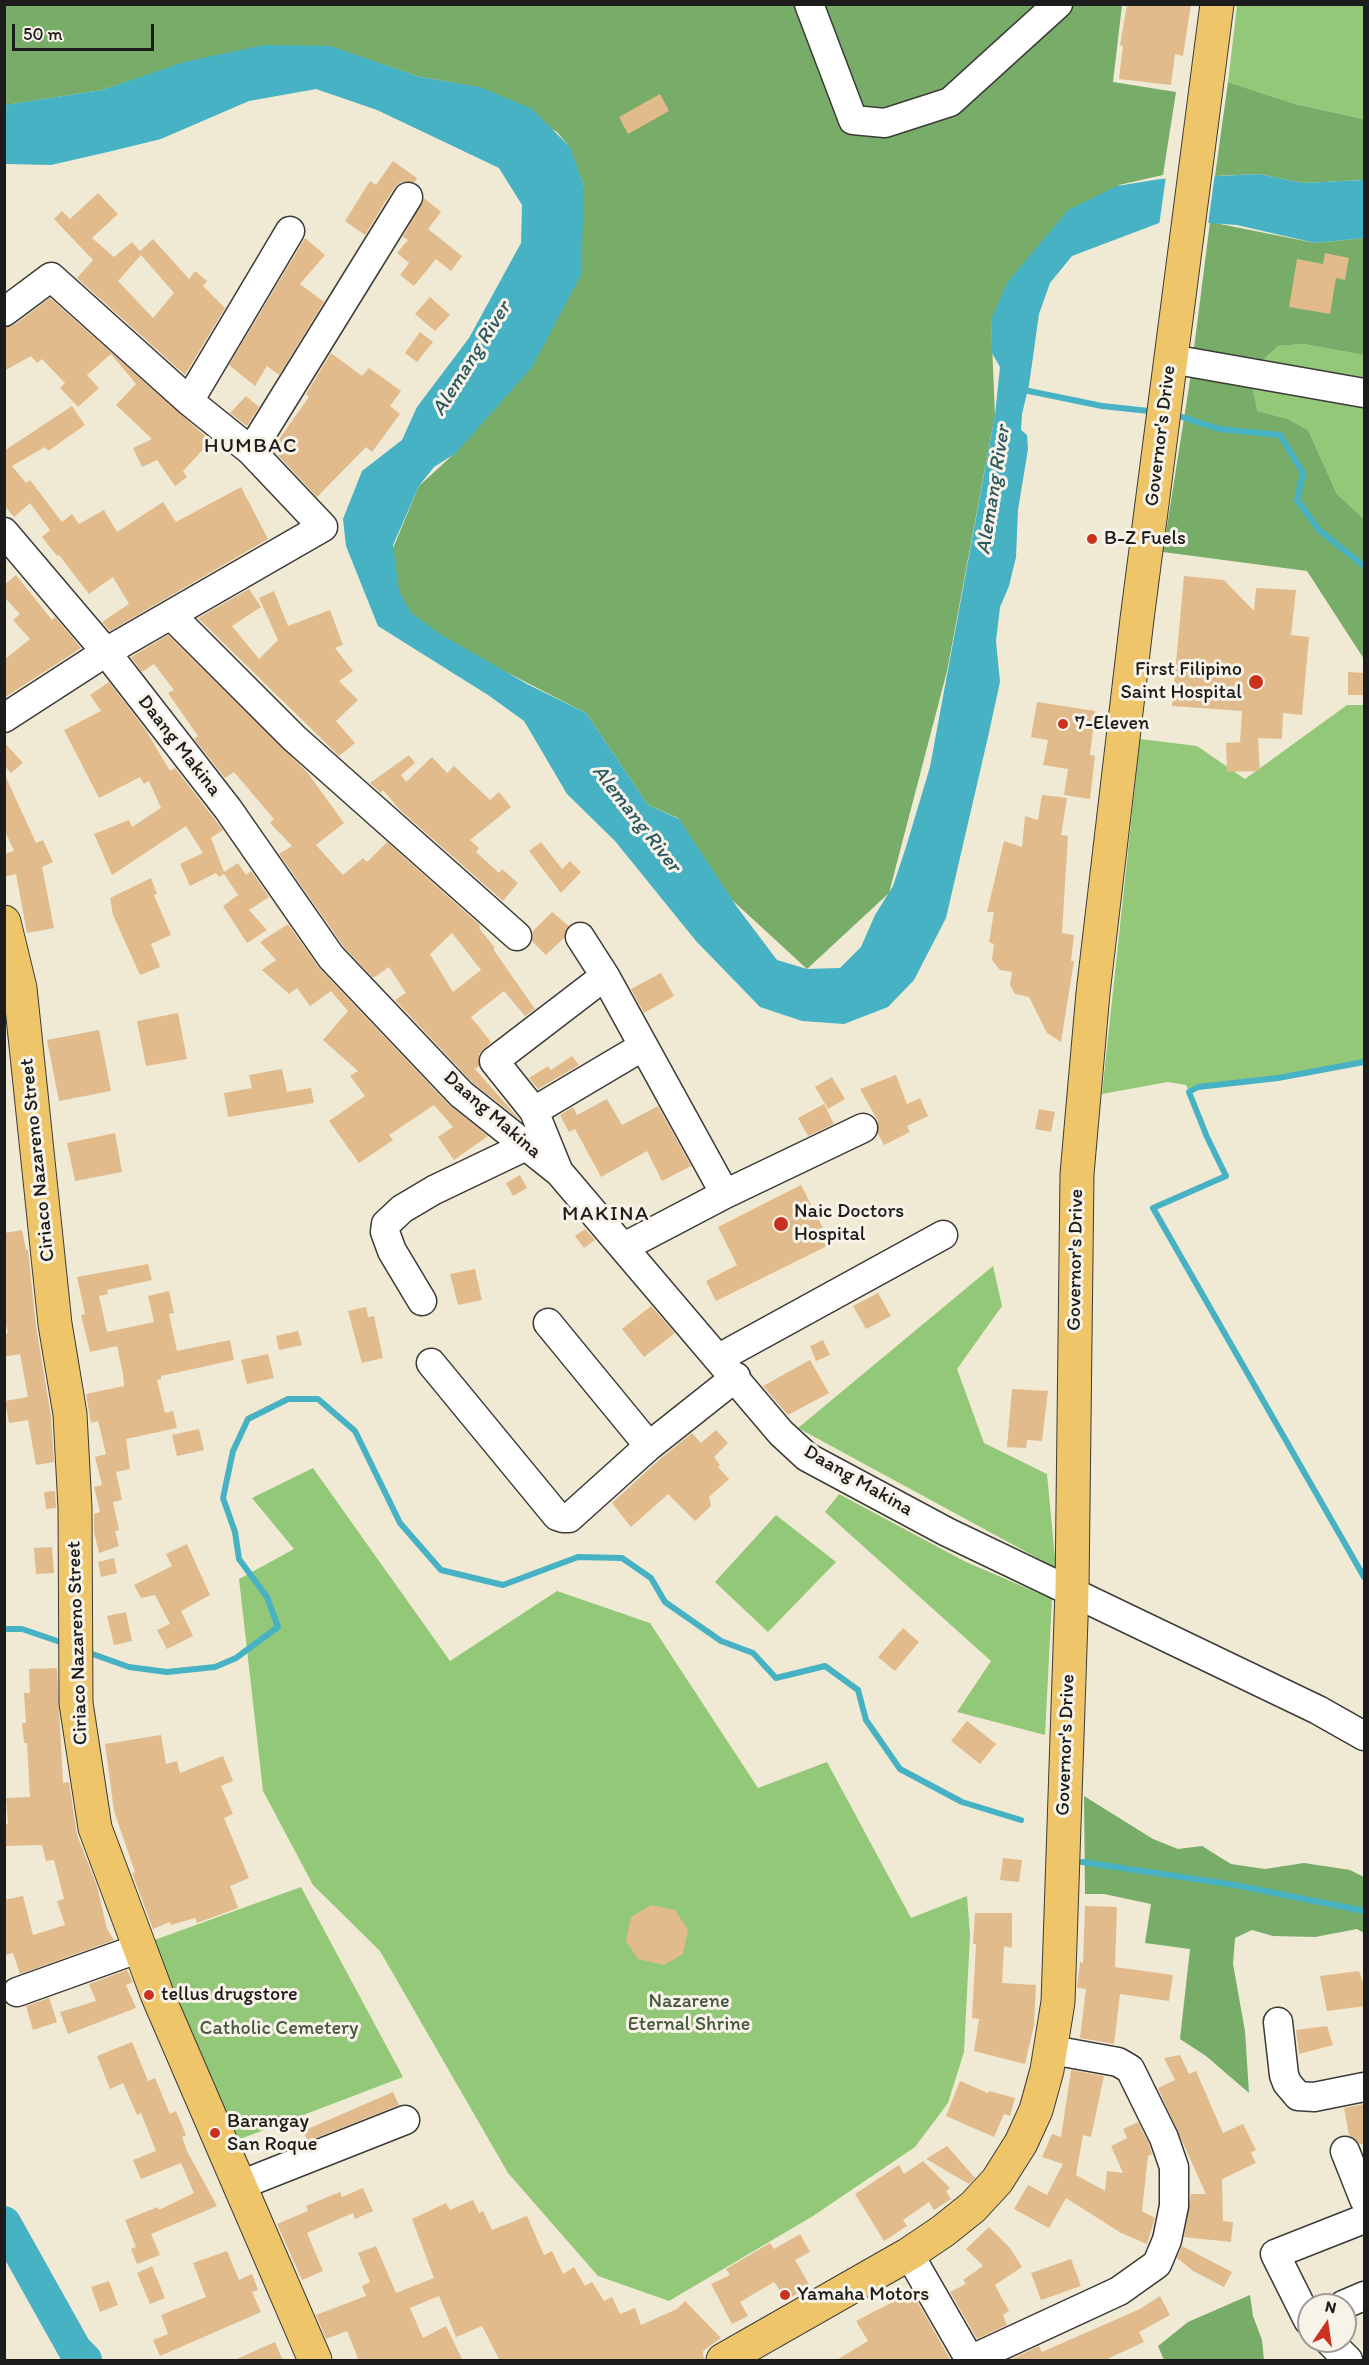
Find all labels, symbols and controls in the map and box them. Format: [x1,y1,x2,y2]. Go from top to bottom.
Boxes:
scale bar [15,12,158,50]
text: 50 m [23,23,63,45]
water label: Alemang River [427,297,517,421]
street label: Governor's Drive [1140,364,1182,508]
water label: Alemang River [971,424,1017,556]
district label: HUMBAC [203,434,299,460]
place label: B-Z Fuels [1104,527,1186,551]
marker: B-Z Fuels [1085,532,1099,546]
place label: First Filipino Saint Hospital [1120,658,1242,705]
marker: First Filipino Saint Hospital [1247,673,1265,691]
street label: Daang Makina [132,691,226,801]
place label: 7-Eleven [1075,712,1149,736]
marker: 7-Eleven [1056,717,1070,731]
water label: Alemang River [586,760,686,878]
street label: Ciriaco Nazareno Street [15,1057,61,1263]
street label: Daang Makina [438,1066,546,1164]
street label: Governor's Drive [1063,1189,1089,1331]
place label: Naic Doctors Hospital [794,1200,904,1247]
district label: MAKINA [563,1202,649,1228]
marker: Naic Doctors Hospital [772,1215,790,1233]
street label: Daang Makina [799,1440,917,1522]
street label: Ciriaco Nazareno Street [62,1540,94,1746]
street label: Governor's Drive [1052,1674,1080,1816]
place label: tellus drugstore [161,1983,298,2007]
marker: tellus drugstore [142,1988,156,2002]
park label: Nazarene Eternal Shrine [628,1990,750,2037]
park label: Catholic Cemetery [200,2017,358,2041]
place label: Barangay San Roque [227,2110,317,2157]
marker: Barangay San Roque [208,2126,222,2140]
place label: Yamaha Motors [797,2283,929,2307]
marker: Yamaha Motors [778,2288,792,2302]
north arrow [1297,2293,1357,2353]
text: N [1323,2296,1338,2317]

